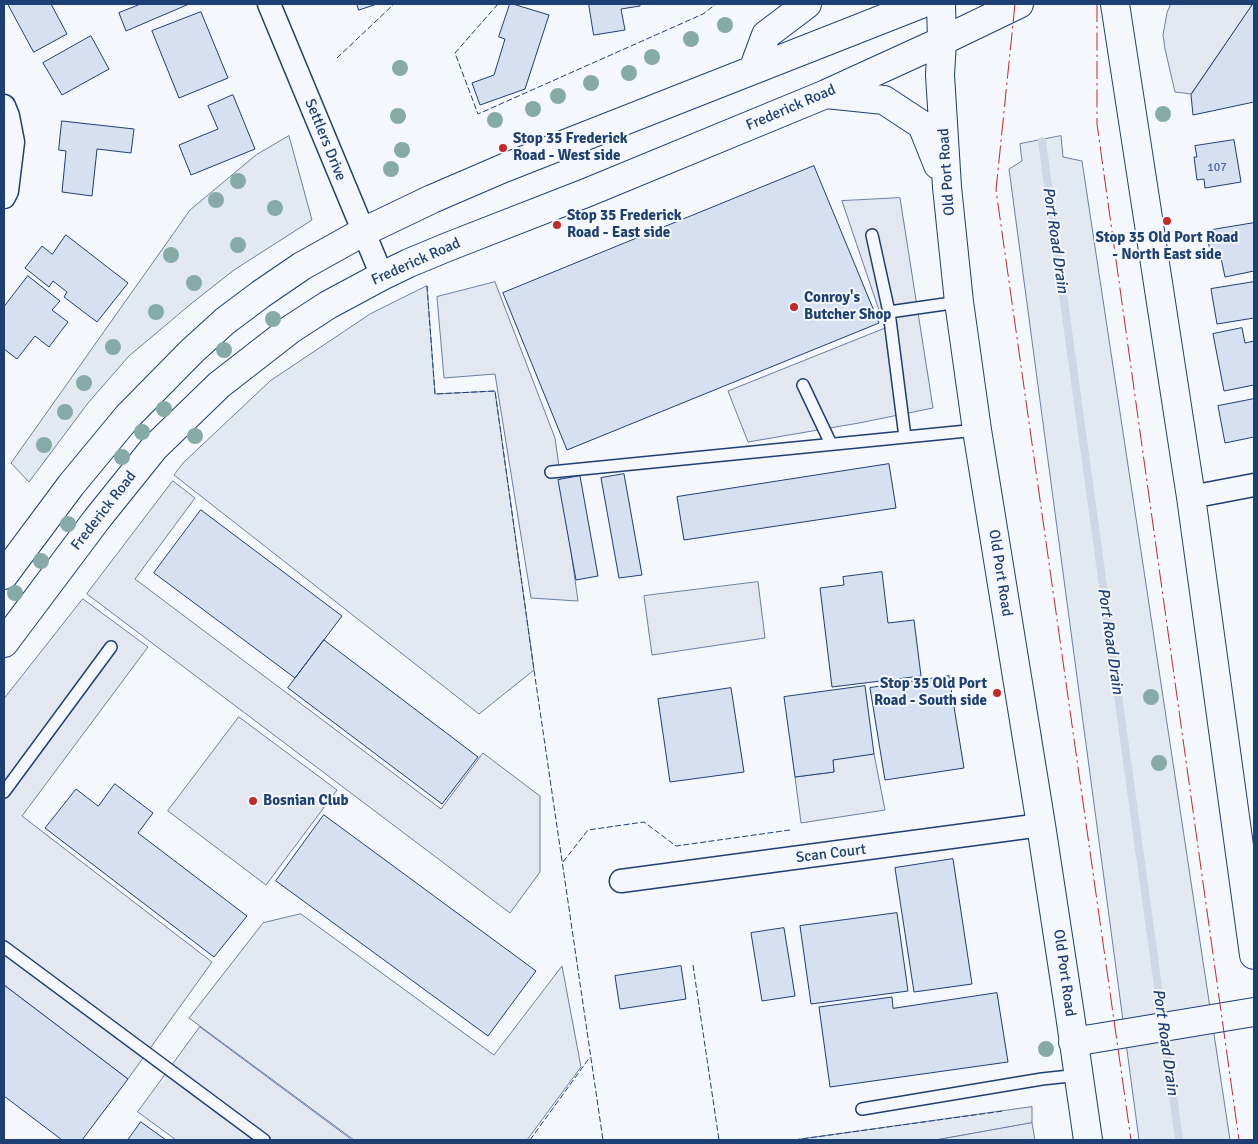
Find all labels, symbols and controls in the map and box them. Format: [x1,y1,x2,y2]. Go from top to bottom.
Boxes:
street label: Frederick Road [744,81,838,135]
street label: Settlers Drive [300,96,350,184]
street label: Old Port Road [935,128,959,216]
place label: Stop 35 Frederick Road - West side [513,130,628,165]
marker: Stop 35 Frederick Road - West side [497,142,509,154]
house number: 107 [1207,161,1227,175]
water label: Port Road Drain [1038,185,1072,295]
place label: Stop 35 Frederick Road - East side [567,207,682,242]
marker: Stop 35 Old Port Road - North East side [1161,215,1173,227]
marker: Stop 35 Frederick Road - East side [551,219,563,231]
place label: Stop 35 Old Port Road - North East side [1096,229,1238,264]
street label: Frederick Road [369,234,463,290]
place label: Conroy's Butcher Shop [804,289,891,324]
marker: Conroy's Butcher Shop [788,301,800,313]
street label: Frederick Road [68,468,140,554]
street label: Old Port Road [984,528,1016,618]
water label: Port Road Drain [1093,586,1127,696]
place label: Stop 35 Old Port Road - South side [874,675,987,710]
marker: Stop 35 Old Port Road - South side [991,687,1003,699]
place label: Bosnian Club [263,792,348,810]
marker: Bosnian Club [247,795,259,807]
street label: Scan Court [795,841,867,867]
street label: Old Port Road [1049,928,1079,1018]
water label: Port Road Drain [1148,987,1182,1097]

